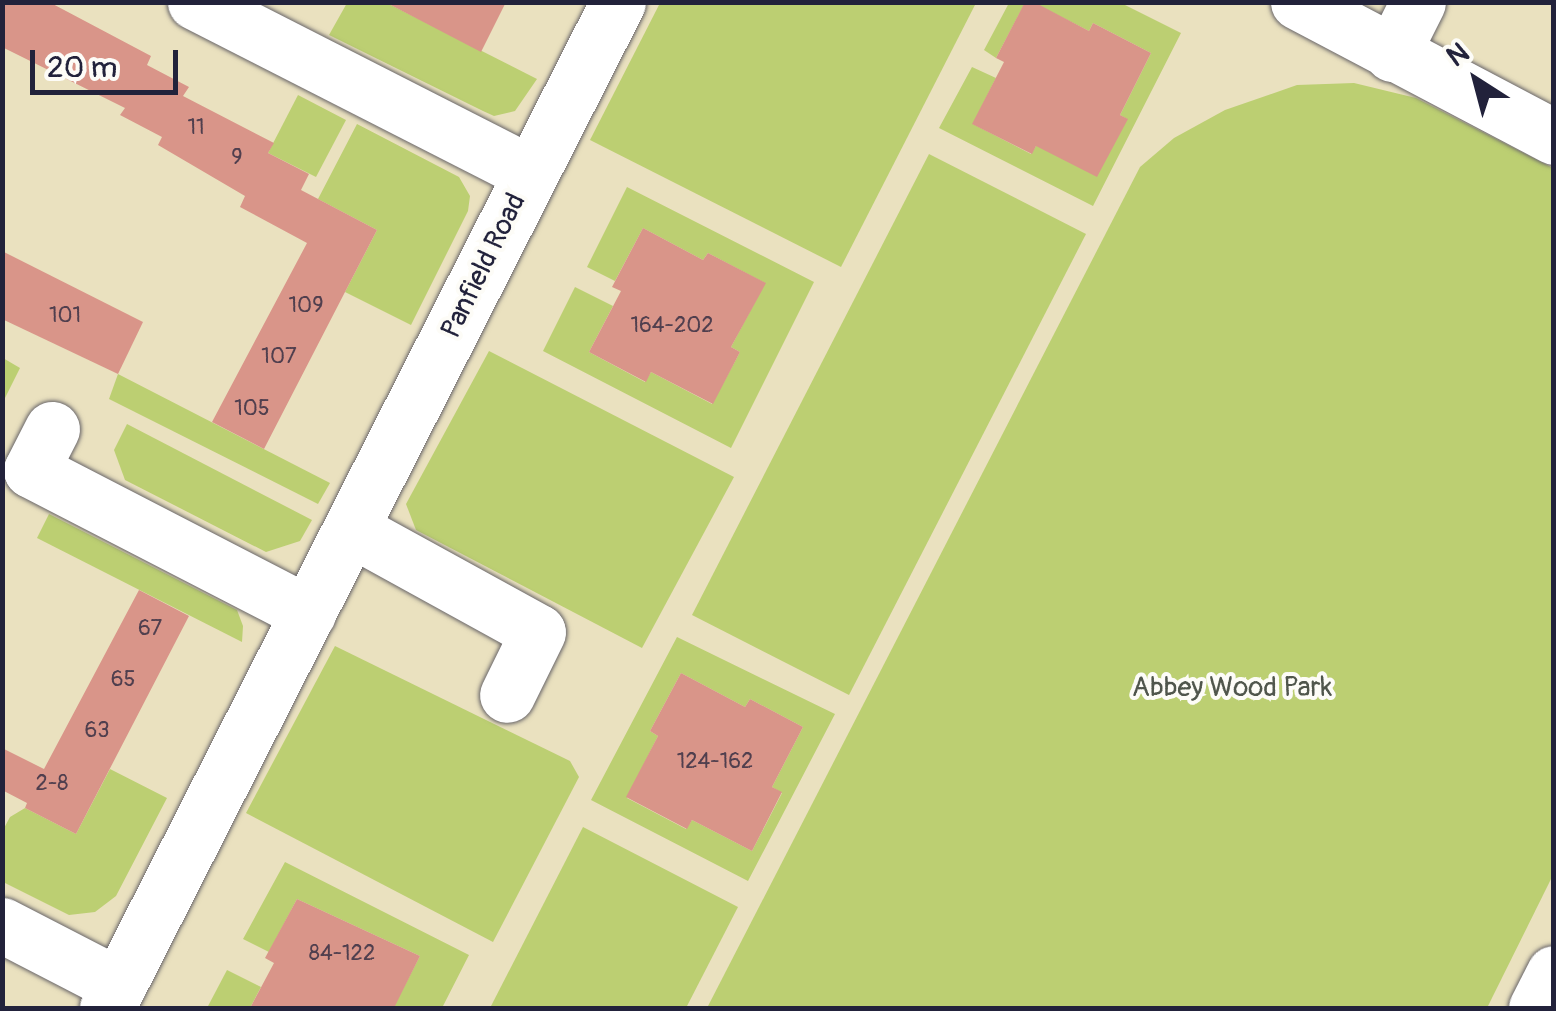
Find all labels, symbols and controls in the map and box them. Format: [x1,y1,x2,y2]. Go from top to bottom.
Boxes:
scale bar [35,30,182,92]
north arrow [1426,30,1526,130]
text: N [1440,36,1476,75]
text: 20 m [47,49,117,86]
house number: 11 [187,115,205,141]
house number: 9 [231,145,243,171]
street label: Panfield Road [434,188,534,344]
house number: 109 [289,293,323,319]
house number: 101 [49,303,81,329]
house number: 164-202 [630,313,714,339]
house number: 107 [261,344,297,370]
house number: 105 [234,396,270,422]
house number: 67 [138,616,162,642]
house number: 65 [111,667,135,693]
park label: Abbey Wood Park [1132,671,1332,705]
house number: 63 [84,718,110,744]
house number: 124-162 [677,749,753,775]
house number: 2-8 [36,771,68,797]
house number: 84-122 [309,941,375,967]

